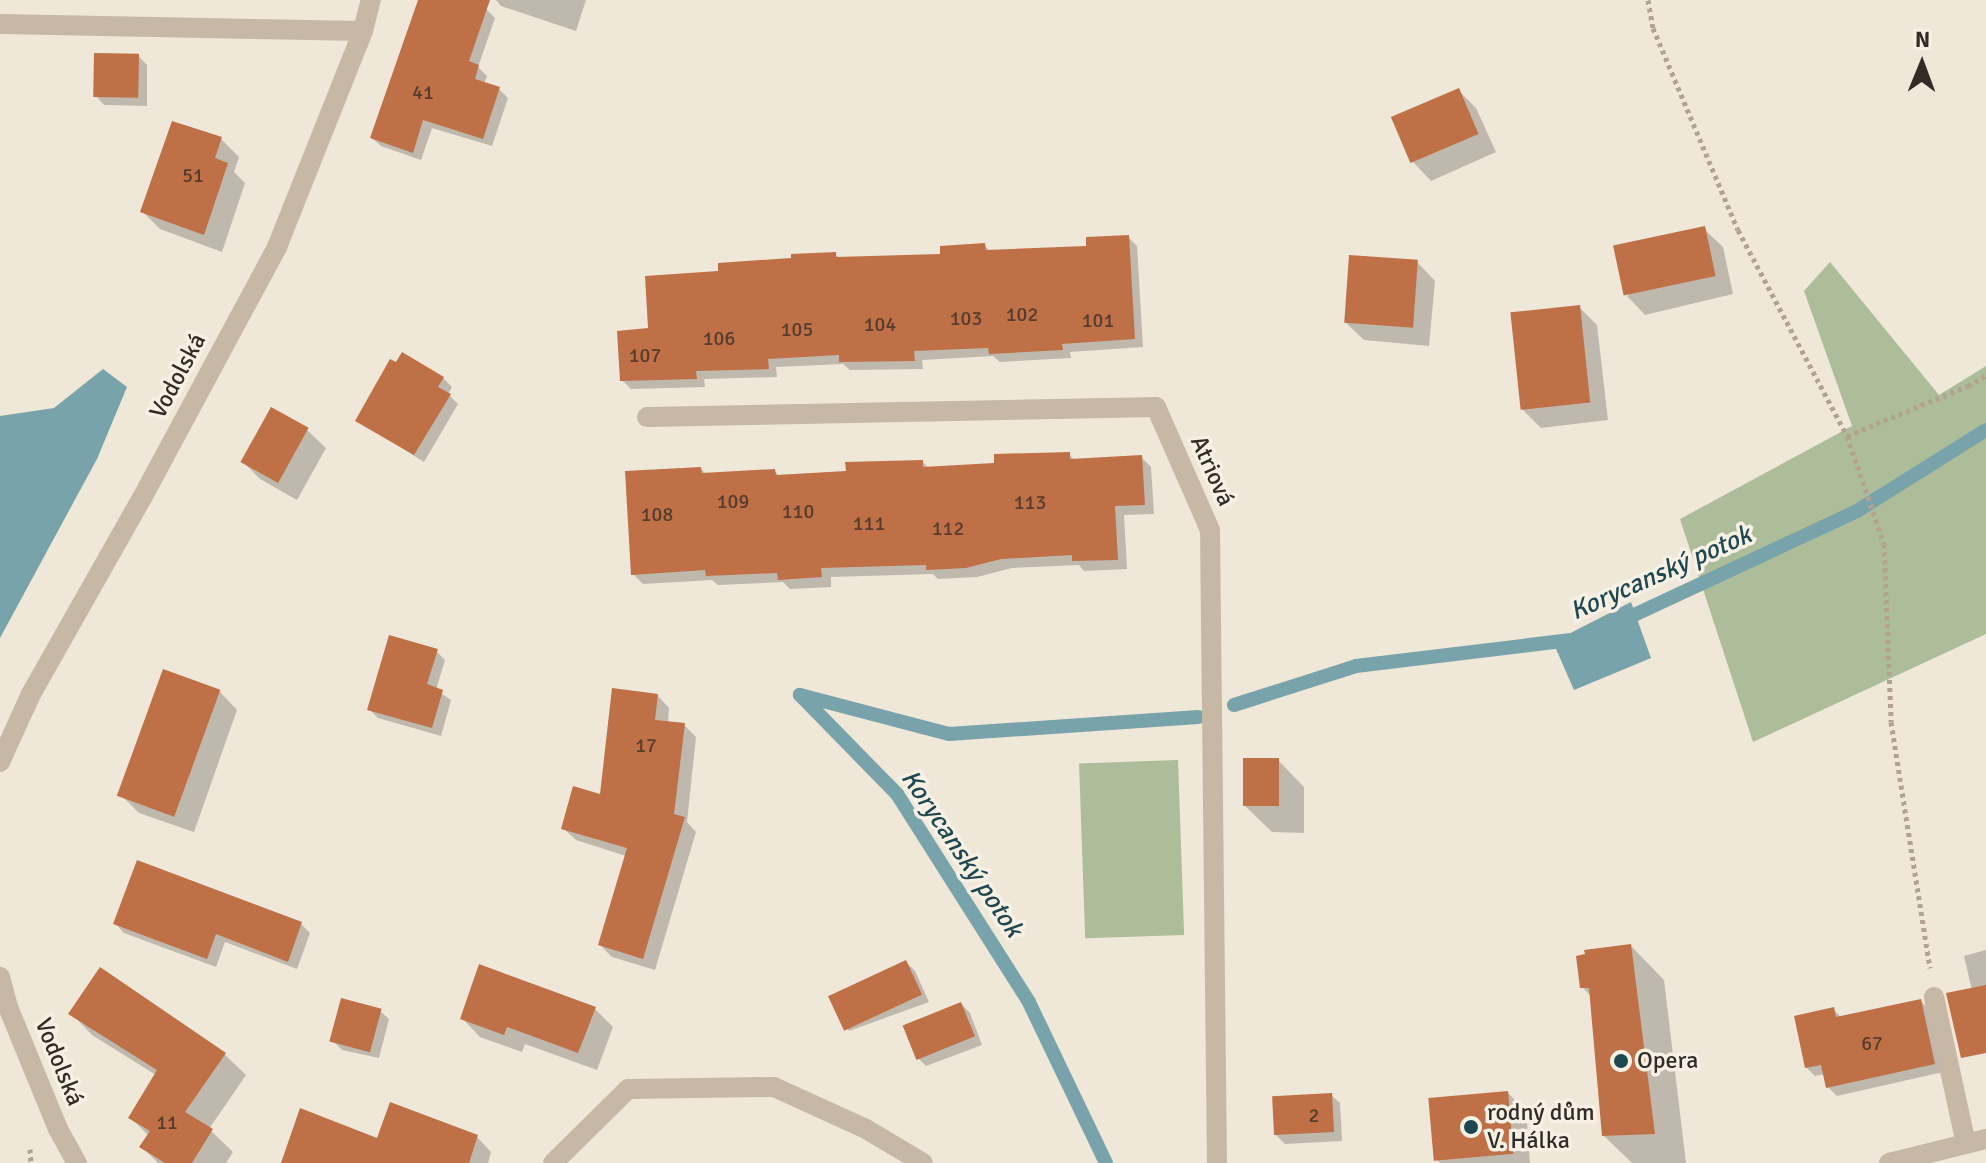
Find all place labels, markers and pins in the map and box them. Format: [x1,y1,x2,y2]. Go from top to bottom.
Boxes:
place label: Opera [1637,1047,1698,1075]
marker: Opera [1612,1052,1630,1070]
place label: rodný dům V. Hálka [1487,1099,1595,1155]
marker: rodný dům V. Hálka [1462,1118,1480,1136]

